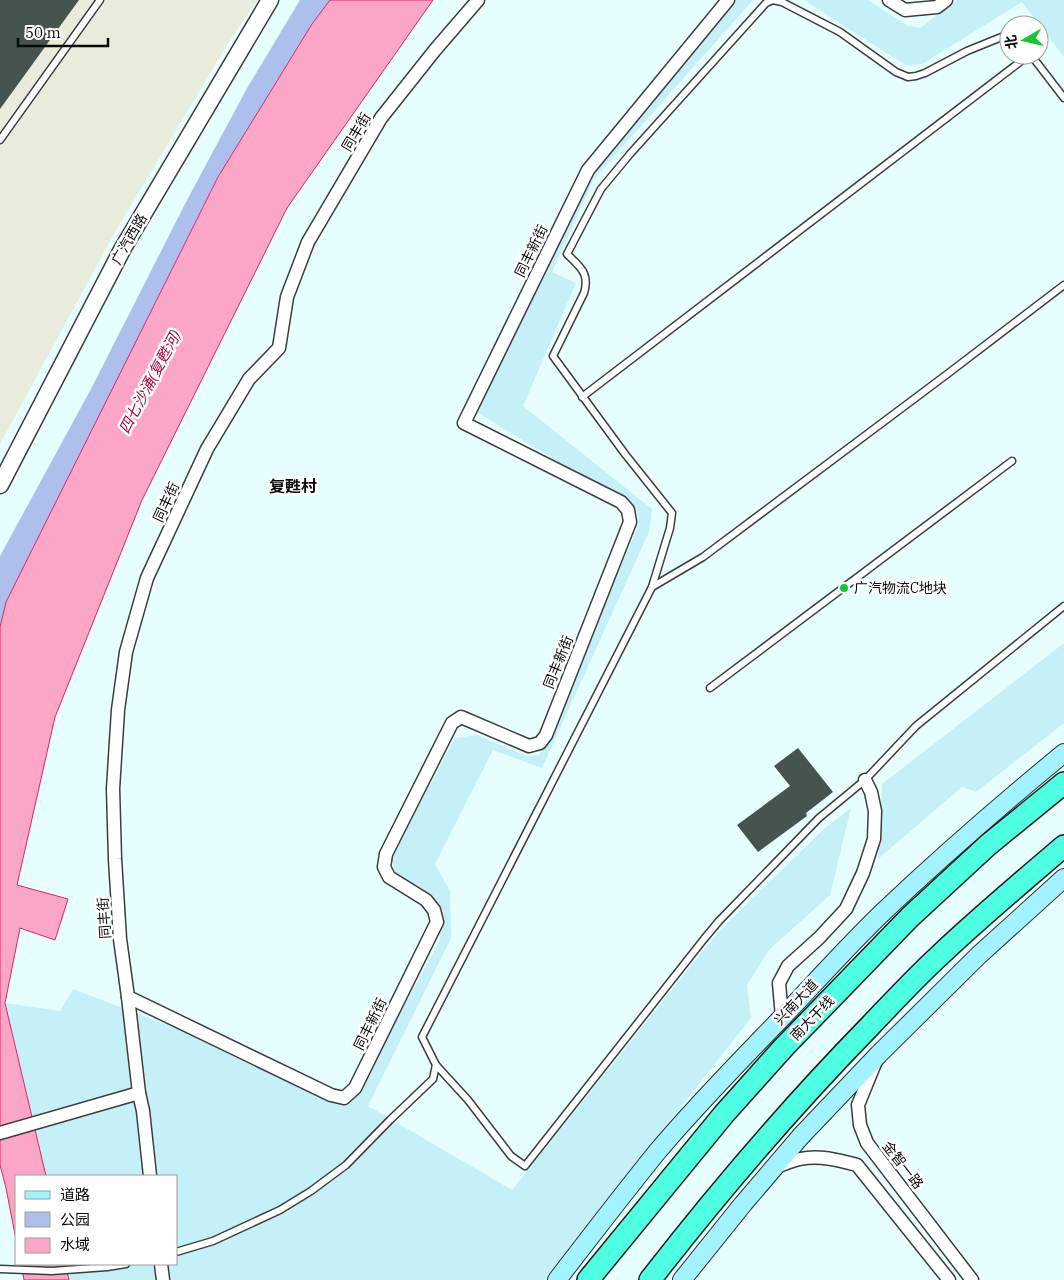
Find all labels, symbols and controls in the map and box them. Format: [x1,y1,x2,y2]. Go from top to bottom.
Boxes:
scale bar [18,15,108,47]
north arrow [999,15,1049,65]
text: 50 m [25,23,61,42]
text: 北 [1001,34,1021,50]
street label: 同丰街 [337,109,375,155]
street label: 广汽西路 [107,210,151,268]
street label: 同丰新街 [511,222,551,280]
water label: 四七沙涌(复甦河) [114,327,185,437]
district label: 复甦村 [269,476,317,496]
street label: 同丰街 [149,479,183,525]
place label: 广汽物流C地块 [854,579,947,597]
marker: 广汽物流C地块 [838,582,850,594]
street label: 同丰新街 [539,633,577,691]
street label: 同丰街 [94,896,114,940]
street label: 兴南大道 [770,975,822,1029]
street label: 南大干线 [786,992,838,1044]
street label: 同丰新街 [350,995,390,1053]
street label: 金智一路 [879,1137,927,1193]
legend [15,1175,178,1265]
text: 道路 [60,1185,90,1204]
text: 公园 [60,1210,90,1229]
text: 水域 [60,1235,90,1254]

